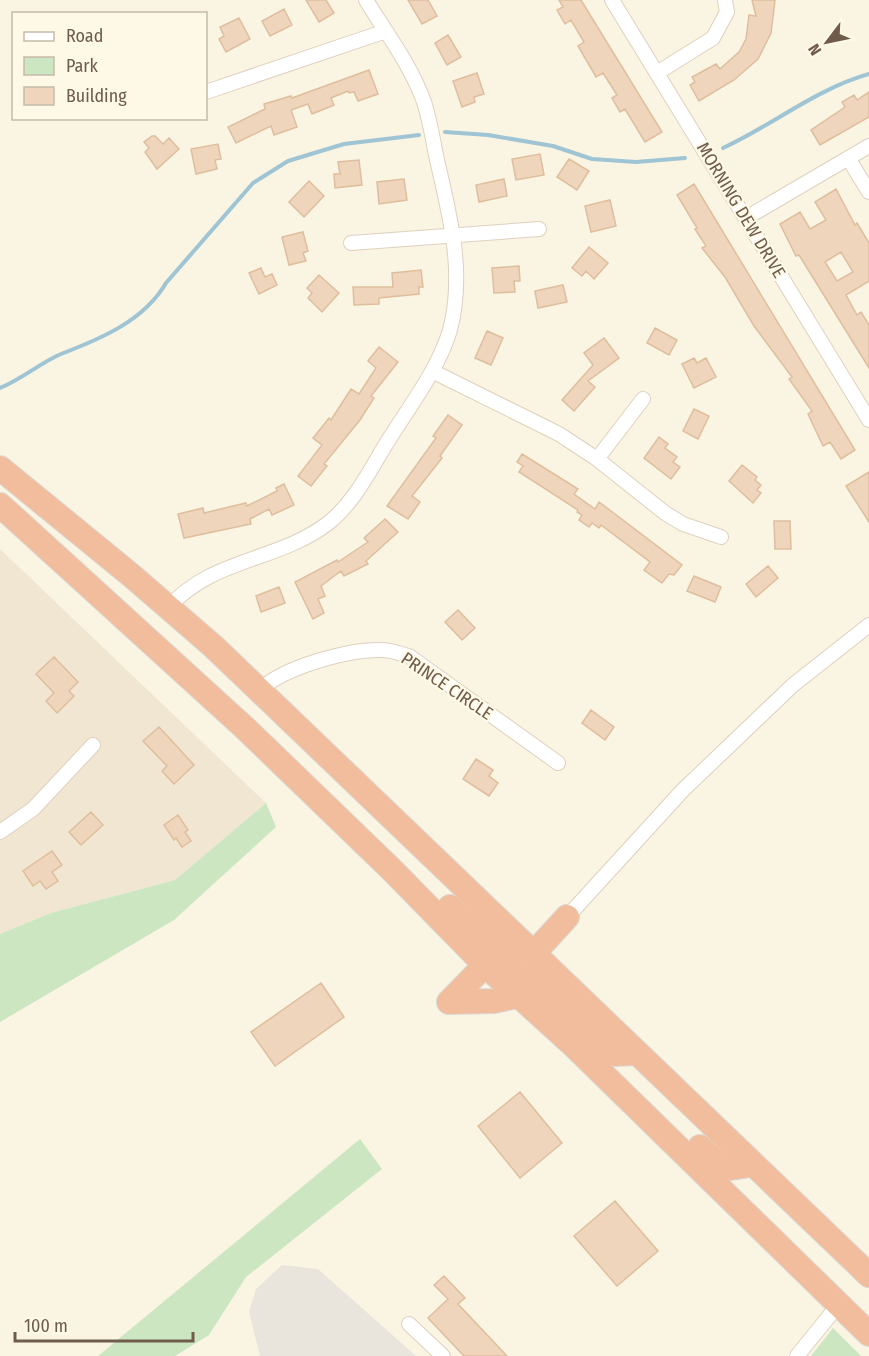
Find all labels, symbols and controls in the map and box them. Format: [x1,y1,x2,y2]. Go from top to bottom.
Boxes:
legend [12,12,207,120]
north arrow [797,12,857,72]
text: Road [66,25,103,47]
text: N [804,41,825,59]
text: Park [66,55,99,77]
text: Building [66,85,127,107]
street label: MORNING DEW DRIVE [692,138,790,282]
street label: PRINCE CIRCLE [397,647,497,725]
scale bar [15,1305,194,1343]
text: 100 m [24,1315,68,1337]

